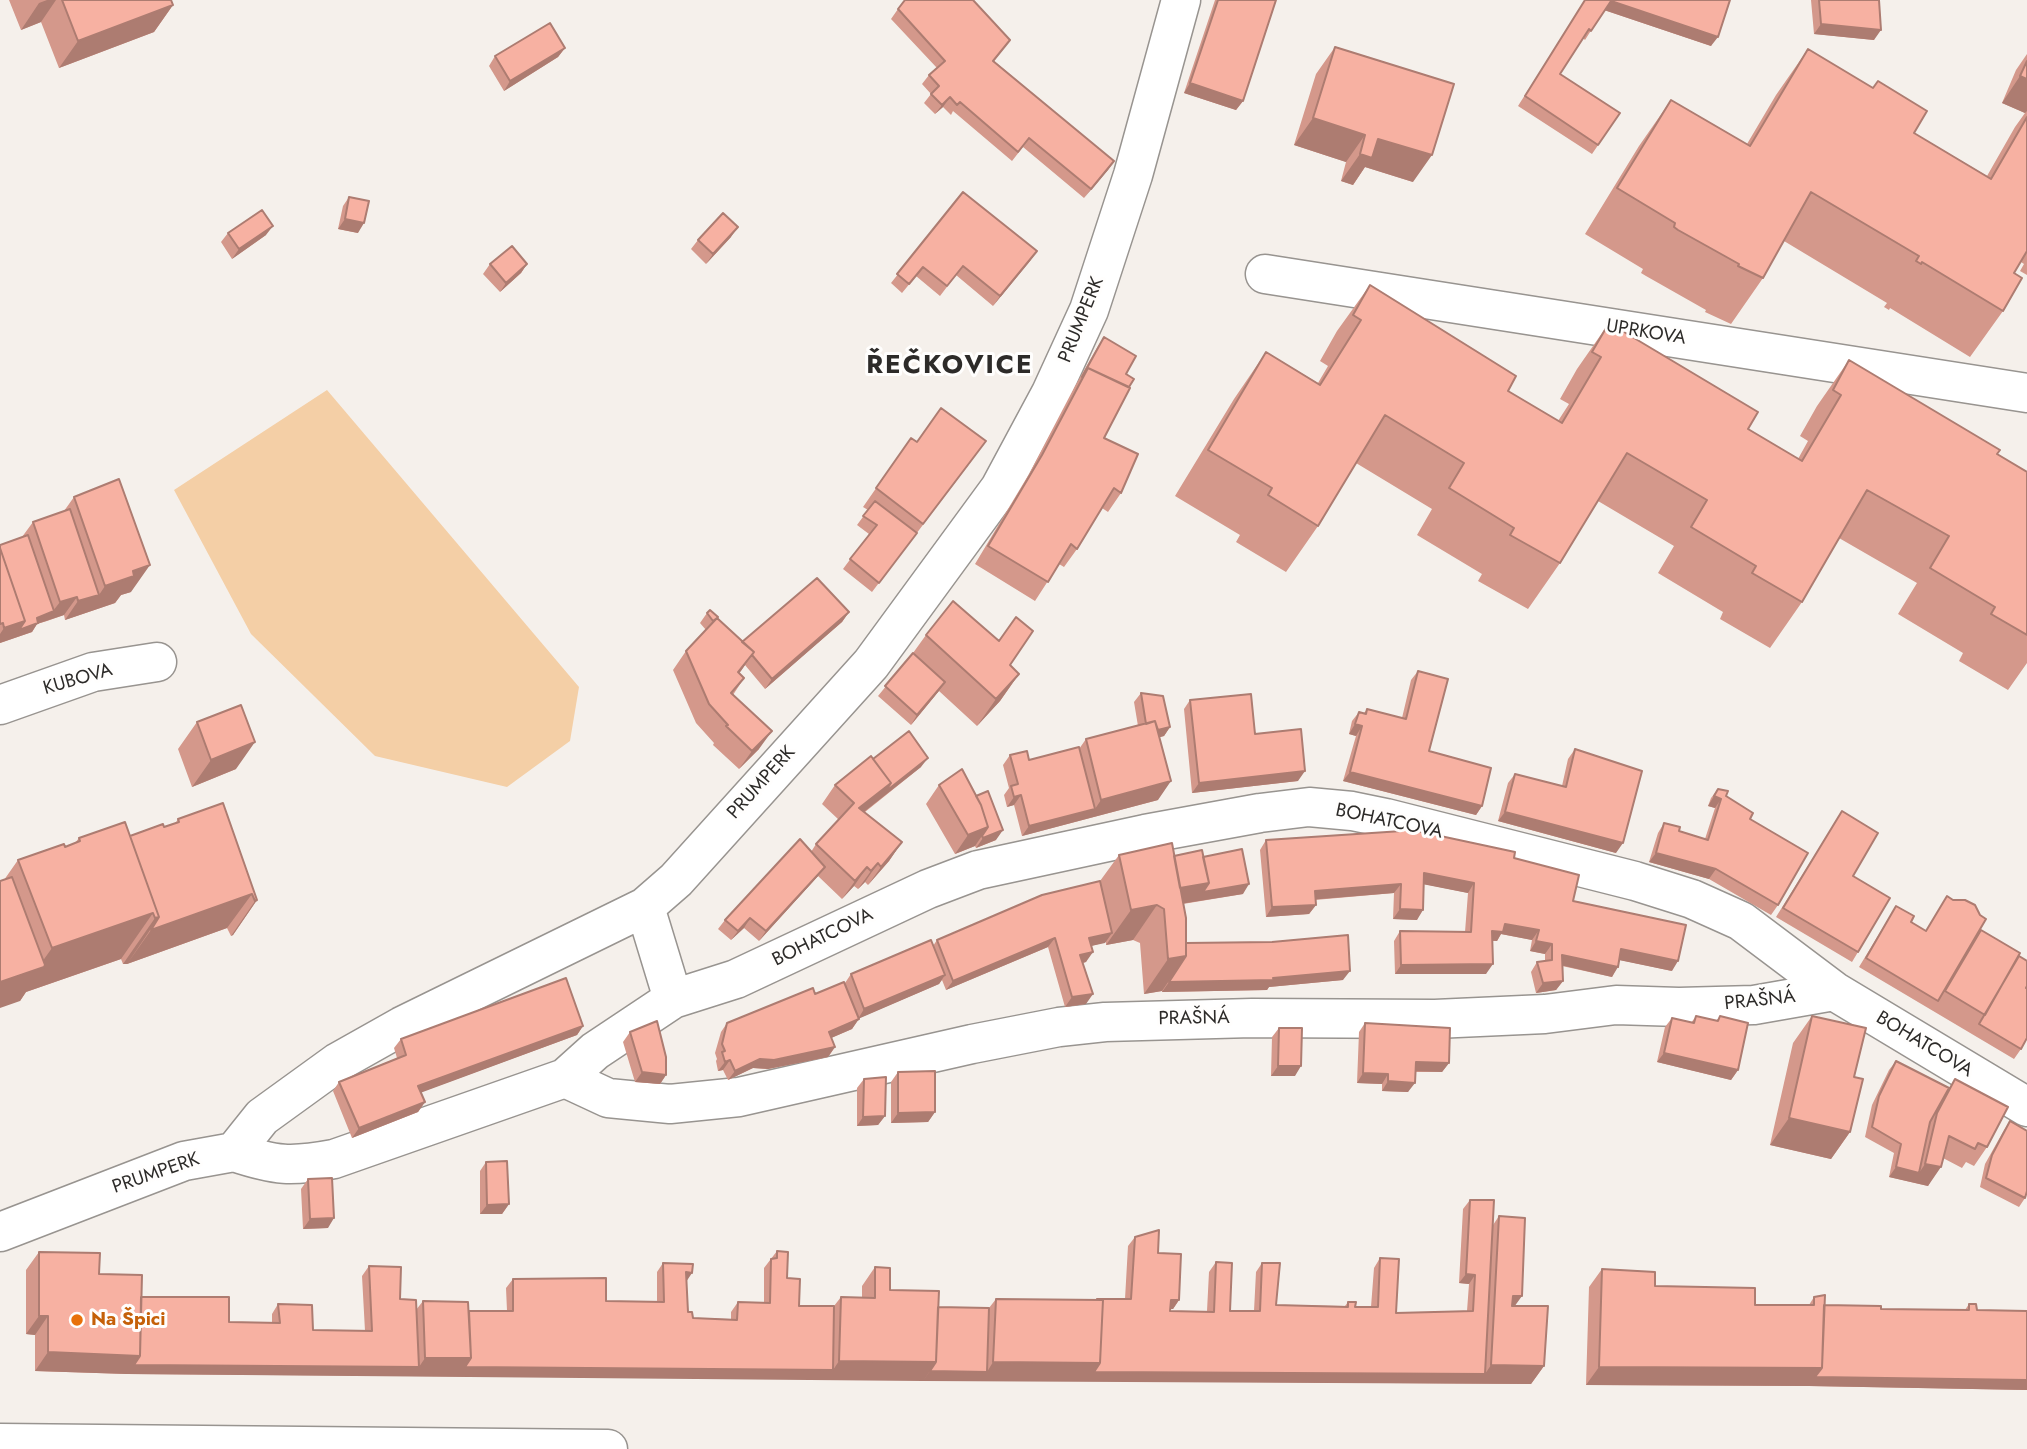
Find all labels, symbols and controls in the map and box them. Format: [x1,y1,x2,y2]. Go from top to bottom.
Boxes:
street label: PRUMPERK [1054,274,1110,366]
street label: UPRKOVA [1605,315,1687,351]
district label: ŘEČKOVICE [867,351,1033,383]
street label: KUBOVA [41,659,115,701]
street label: PRUMPERK [723,742,801,824]
street label: BOHATCOVA [1333,800,1445,844]
street label: BOHATCOVA [769,904,877,972]
street label: PRAŠNÁ [1723,986,1797,1016]
street label: PRAŠNÁ [1158,1007,1230,1031]
street label: BOHATCOVA [1871,1007,1977,1083]
street label: PRUMPERK [109,1148,203,1200]
place label: Na Špici [91,1309,165,1331]
marker: Na Špici [69,1312,85,1328]

